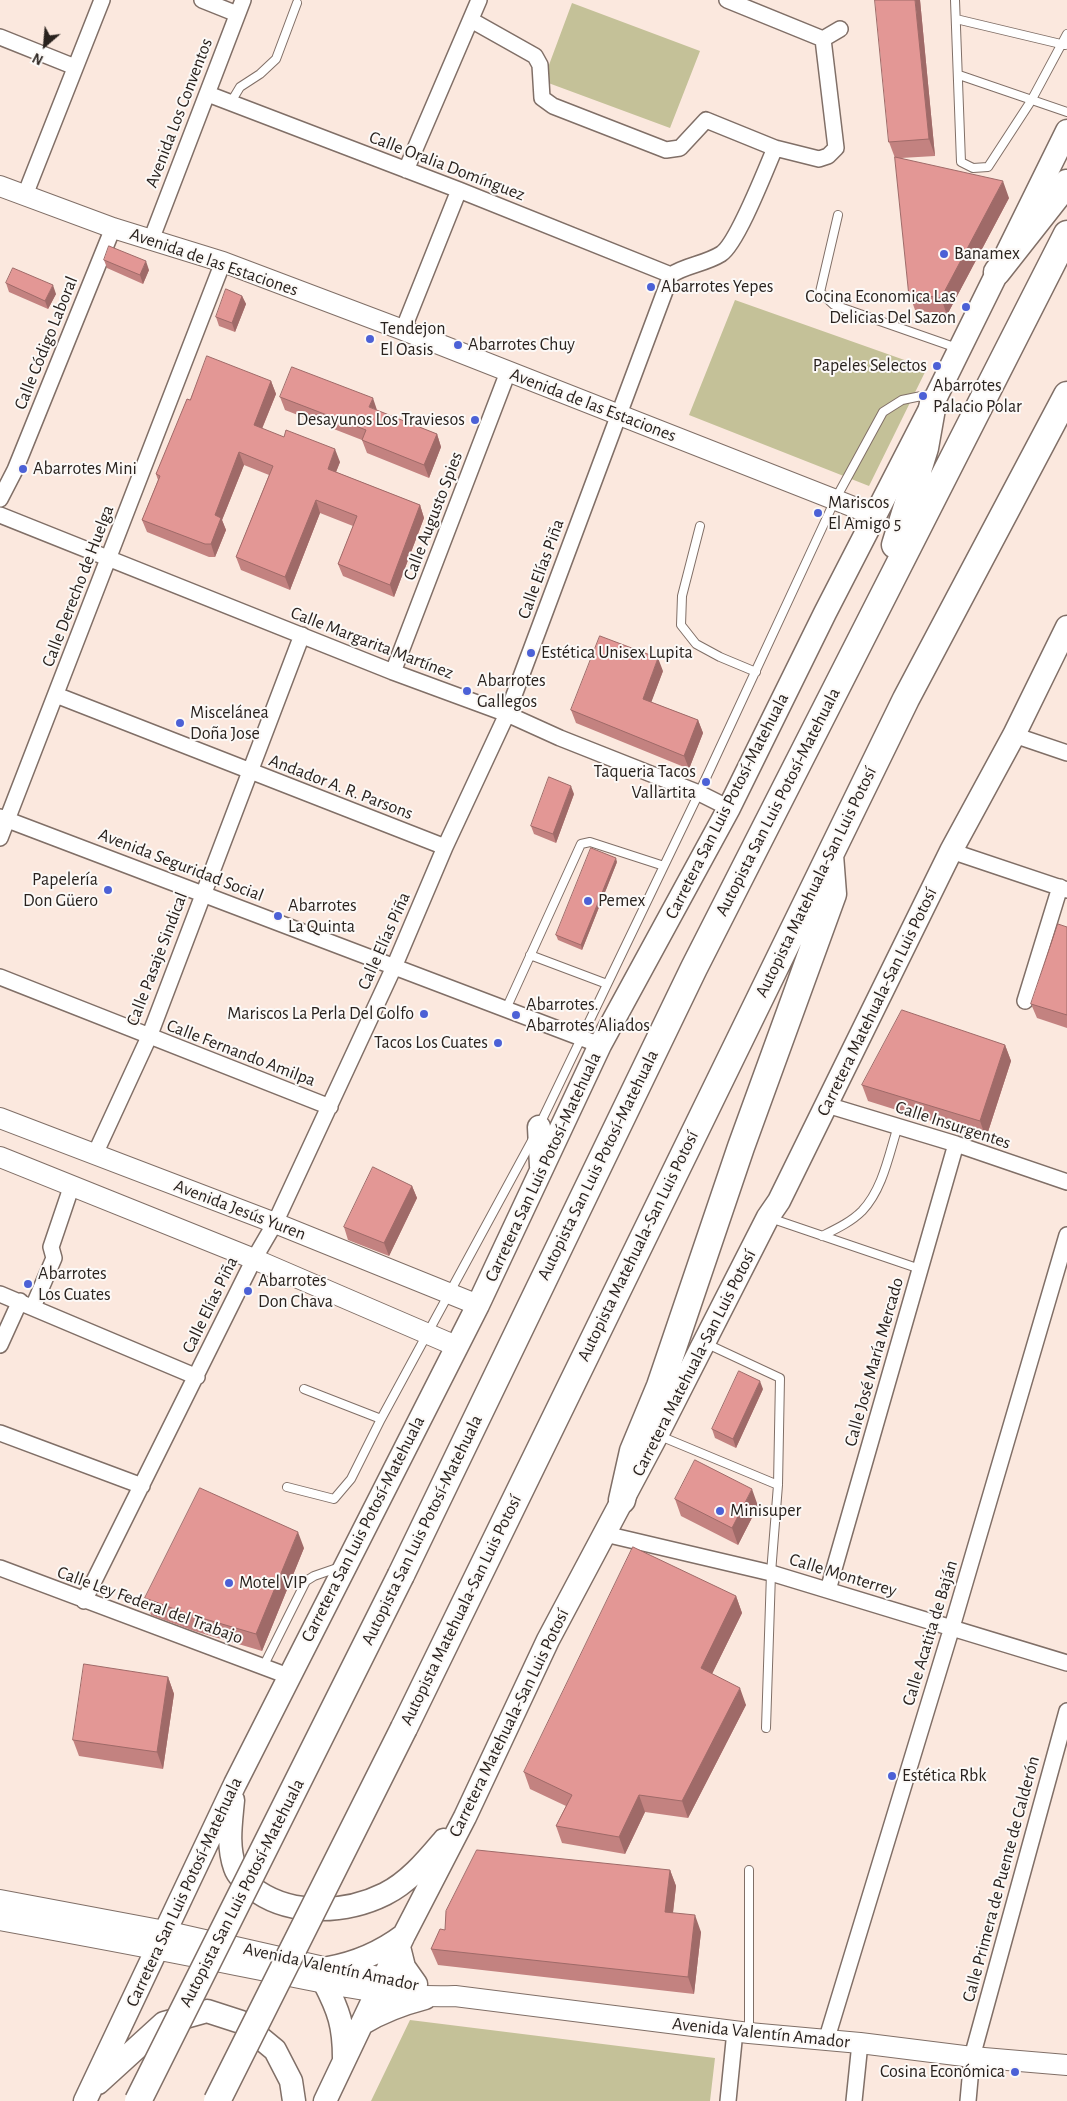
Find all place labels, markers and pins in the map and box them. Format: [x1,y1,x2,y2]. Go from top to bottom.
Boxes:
place label: Banamex [954,243,1020,265]
marker: Banamex [938,248,950,260]
place label: Abarrotes Yepes [661,276,773,298]
marker: Abarrotes Yepes [645,281,657,293]
place label: Cocina Economica Las Delicias Del Sazon [805,286,956,328]
marker: Cocina Economica Las Delicias Del Sazon [960,301,972,313]
place label: Tendejon El Oasis [380,318,446,360]
marker: Tendejon El Oasis [364,333,376,345]
place label: Abarrotes Chuy [468,334,575,356]
marker: Abarrotes Chuy [452,339,464,351]
place label: Papeles Selectos [813,355,927,377]
marker: Papeles Selectos [931,360,943,372]
place label: Abarrotes Palacio Polar [933,375,1022,418]
marker: Abarrotes Palacio Polar [917,390,929,402]
place label: Desayunos Los Traviesos [296,409,465,431]
marker: Desayunos Los Traviesos [469,414,481,426]
place label: Abarrotes Mini [33,458,137,480]
marker: Abarrotes Mini [17,463,29,475]
place label: Mariscos El Amigo 5 [828,492,901,534]
marker: Mariscos El Amigo 5 [812,507,824,519]
place label: Estética Unisex Lupita [541,642,693,664]
marker: Estética Unisex Lupita [525,647,537,659]
place label: Abarrotes Gallegos [477,670,546,712]
marker: Abarrotes Gallegos [461,685,473,697]
place label: Miscelánea Doña Jose [190,702,269,744]
marker: Miscelánea Doña Jose [174,717,186,729]
place label: Taqueria Tacos Vallartita [594,761,696,804]
marker: Taqueria Tacos Vallartita [700,776,712,788]
place label: Papelería Don Güero [23,869,98,912]
marker: Papelería Don Güero [102,884,114,896]
place label: Pemex [598,890,645,912]
place label: Abarrotes La Quinta [288,895,357,938]
marker: Pemex [582,895,594,907]
marker: Abarrotes La Quinta [272,910,284,922]
place label: Abarrotes. Abarrotes Aliados [526,994,650,1036]
place label: Mariscos La Perla Del Golfo [227,1003,414,1025]
marker: Mariscos La Perla Del Golfo [418,1008,430,1020]
marker: Abarrotes. Abarrotes Aliados [510,1009,522,1021]
place label: Tacos Los Cuates [374,1032,488,1054]
marker: Tacos Los Cuates [492,1037,504,1049]
place label: Abarrotes Los Cuates [38,1263,111,1306]
place label: Abarrotes Don Chava [258,1270,333,1312]
marker: Abarrotes Los Cuates [22,1278,34,1290]
marker: Abarrotes Don Chava [242,1285,254,1297]
place label: Minisuper [730,1500,801,1522]
marker: Minisuper [714,1505,726,1517]
place label: Motel VIP [239,1572,307,1594]
marker: Motel VIP [223,1577,235,1589]
place label: Estética Rbk [902,1765,987,1787]
marker: Estética Rbk [886,1770,898,1782]
place label: Cosina Económica [880,2061,1005,2083]
marker: Cosina Económica [1009,2066,1021,2078]

